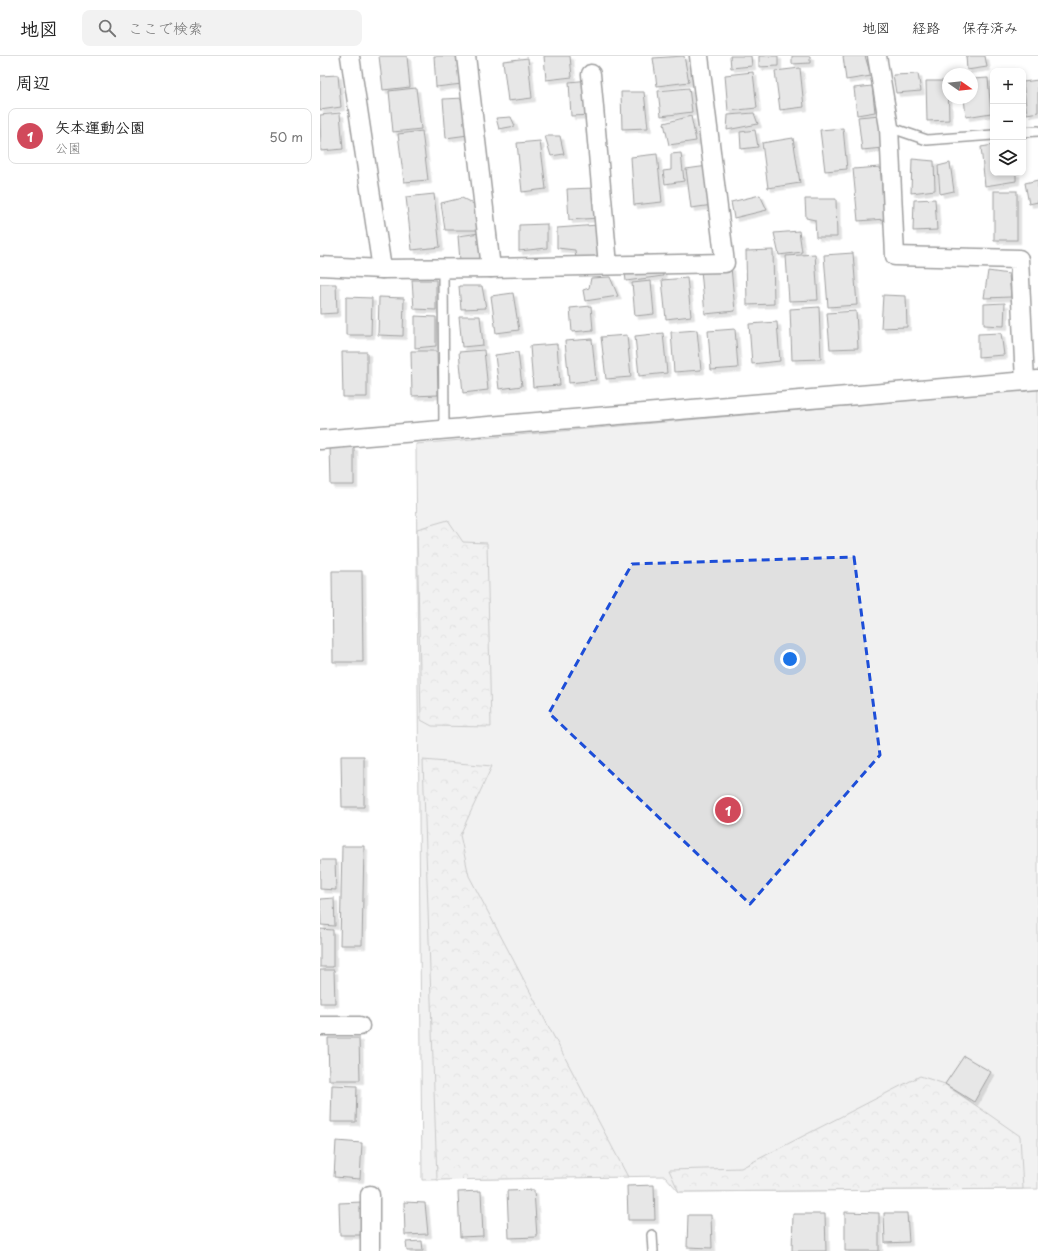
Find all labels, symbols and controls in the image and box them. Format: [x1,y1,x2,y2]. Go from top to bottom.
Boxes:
search box [82,10,362,46]
text: 地図 [20,14,58,42]
text: ここで検索 [128,16,203,39]
icon: search [96,17,118,39]
text: 地図 [862,17,890,38]
text: 経路 [912,17,940,38]
text: 保存済み [962,17,1018,38]
north arrow [942,68,978,104]
map controls [990,68,1026,176]
button: + [990,68,1026,104]
text: 周辺 [16,69,50,95]
button: − [990,104,1026,140]
text: 矢本運動公園 [55,115,145,138]
text: 1 [27,127,33,146]
text: 50 m [269,127,303,146]
text: 公園 [55,138,81,157]
button: layers [990,140,1026,176]
your location [780,649,800,669]
pin: 1 [715,795,741,825]

